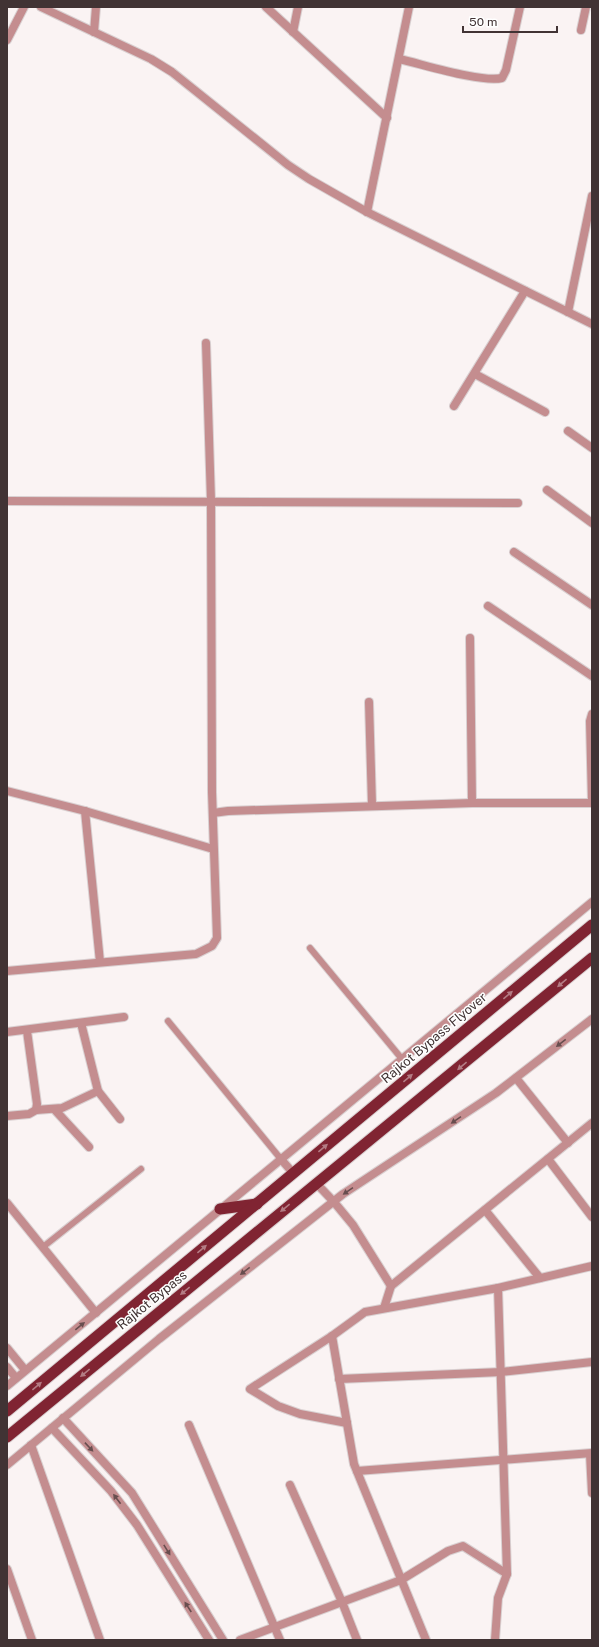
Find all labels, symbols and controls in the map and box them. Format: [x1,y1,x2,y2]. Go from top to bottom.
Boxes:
scale bar [463,8,557,34]
text: 50 m [469,15,497,29]
one-way arrow [557,978,567,987]
street label: Rajkot Bypass Flyover [378,990,490,1086]
one-way arrow [502,991,513,1000]
one-way arrow [556,1039,567,1048]
one-way arrow [456,1061,467,1070]
one-way arrow [402,1074,413,1083]
one-way arrow [450,1116,462,1123]
one-way arrow [318,1144,328,1153]
one-way arrow [343,1187,353,1195]
one-way arrow [280,1204,291,1213]
one-way arrow [196,1245,207,1254]
street label: Rajkot Bypass [114,1267,190,1333]
one-way arrow [240,1267,251,1276]
one-way arrow [180,1286,190,1295]
one-way arrow [75,1321,86,1330]
one-way arrow [79,1369,90,1378]
one-way arrow [32,1381,42,1390]
one-way arrow [84,1442,94,1452]
one-way arrow [113,1493,121,1504]
one-way arrow [163,1545,171,1555]
one-way arrow [184,1602,192,1612]

